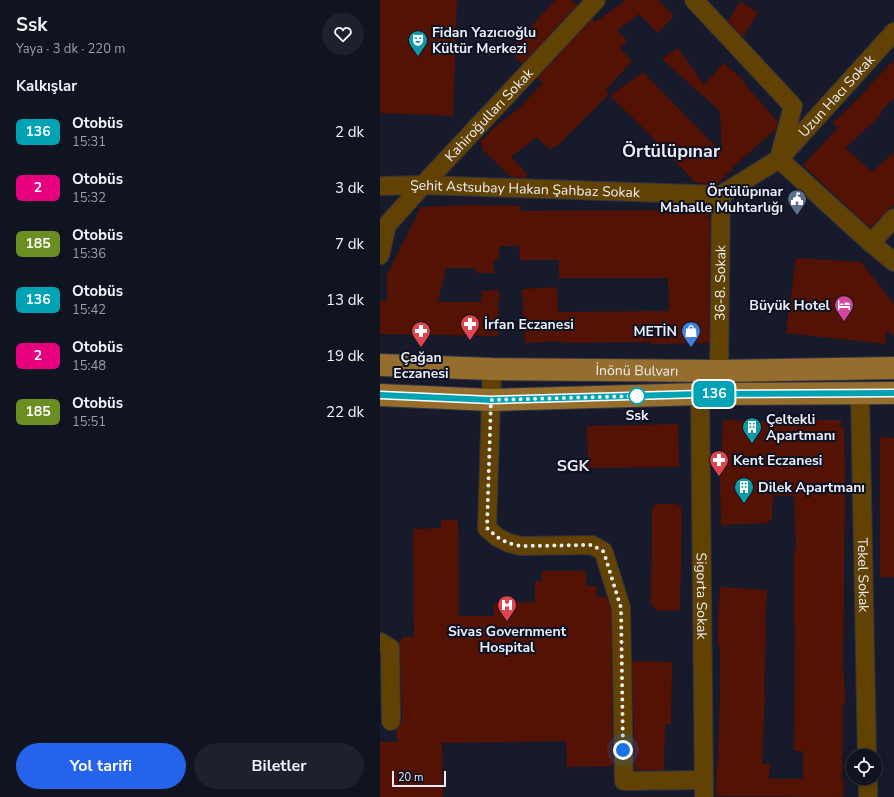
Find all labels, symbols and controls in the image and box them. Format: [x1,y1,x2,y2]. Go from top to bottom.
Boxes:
text: Ssk [16,12,47,38]
button: heart [322,13,364,55]
place label: Fidan Yazıcıoğlu Kültür Merkezi [432,23,536,58]
theatre icon: Fidan Yazıcıoğlu Kültür Merkezi [407,29,429,57]
text: Yaya · 3 dk · 220 m [16,40,125,58]
street label: Uzun Hacı Sokak [794,49,879,141]
street label: Kahiroğulları Sokak [440,63,538,165]
text: Kalkışlar [16,76,77,96]
text: Otobüs [72,113,123,133]
text: 136 [25,122,51,141]
text: 2 dk [335,122,364,142]
text: 15:31 [72,133,106,151]
district label: Örtülüpınar [622,139,720,163]
text: Otobüs [72,169,123,189]
street label: Şehit Astsubay Hakan Şahbaz Sokak [410,175,641,202]
text: 2 [34,178,42,197]
text: 3 dk [335,178,364,198]
place label: Örtülüpınar Mahalle Muhtarlığı [660,182,784,217]
public building icon: Örtülüpınar Mahalle Muhtarlığı [786,188,808,216]
text: 15:32 [72,189,106,207]
text: Otobüs [72,225,123,245]
text: 185 [25,234,51,253]
text: 7 dk [335,234,364,254]
street label: 36-8. Sokak [710,244,730,321]
text: 15:36 [72,245,106,263]
text: Otobüs [72,281,123,301]
text: 136 [25,290,51,309]
text: 13 dk [326,290,364,310]
hotel icon: Büyük Hotel [833,294,855,322]
place label: Büyük Hotel [749,296,831,315]
text: 15:42 [72,301,106,319]
pharmacy icon: İrfan Eczanesi [459,313,481,341]
place label: İrfan Eczanesi [484,315,574,334]
pharmacy icon: Çağan Eczanesi [410,320,432,348]
shop icon: METİN [680,320,702,348]
place label: METİN [633,322,677,341]
text: Otobüs [72,337,123,357]
text: 2 [34,346,42,365]
text: 19 dk [326,346,364,366]
place label: Çağan Eczanesi [393,348,449,383]
text: 15:48 [72,357,106,375]
street label: İnönü Bulvarı [595,360,678,380]
line badge: 136 [691,381,737,407]
text: 136 [701,384,727,403]
marker: Ssk [628,387,646,405]
text: Otobüs [72,393,123,413]
text: 185 [25,402,51,421]
text: 22 dk [326,402,364,422]
place label: Ssk [625,406,649,425]
place label: Çeltekli Apartmanı [766,410,835,445]
text: 15:51 [72,413,106,431]
building icon: Çeltekli Apartmanı [741,416,763,444]
pharmacy icon: Kent Eczanesi [708,449,730,477]
place label: Kent Eczanesi [733,451,822,470]
district label: SGK [557,455,591,477]
building icon: Dilek Apartmanı [733,476,755,504]
place label: Dilek Apartmanı [758,478,865,497]
street label: Tekel Sokak [853,537,874,613]
street label: Sigorta Sokak [692,552,712,641]
hospital icon: Sivas Government Hospital [496,594,518,622]
place label: Sivas Government Hospital [448,622,567,657]
your location [613,740,633,760]
button: Yol tarifi [16,743,186,789]
button: Biletler [194,743,364,789]
map controls [846,749,882,785]
button: locate [846,749,882,785]
scale bar [392,769,446,788]
text: 20 m [398,770,423,785]

